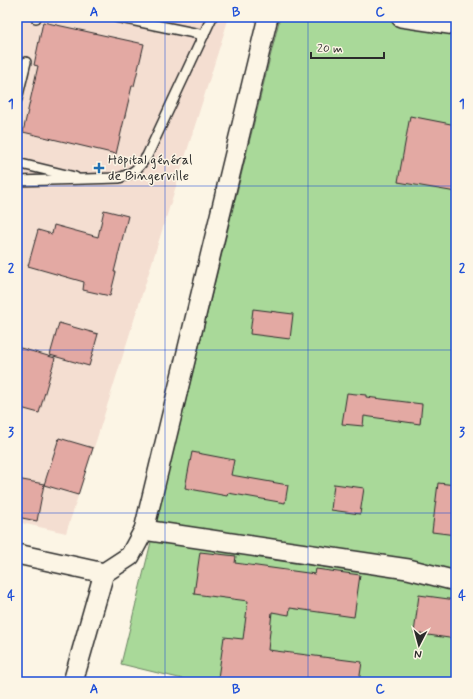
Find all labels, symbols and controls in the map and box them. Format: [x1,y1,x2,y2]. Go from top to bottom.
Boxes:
text: A [90,4,98,21]
text: B [232,4,241,21]
text: C [375,4,385,21]
scale bar [311,34,384,60]
text: 20 m [317,41,343,57]
text: 1 [8,96,14,113]
text: 1 [459,96,465,113]
place label: Hôpital général de Bingerville [108,151,192,185]
marker: Hôpital général de Bingerville [93,162,105,174]
text: 2 [8,260,15,277]
text: 2 [459,260,466,277]
text: 3 [8,424,14,441]
text: 3 [459,424,465,441]
text: 4 [7,588,15,605]
text: 4 [458,588,466,605]
north arrow [399,625,439,665]
text: N [414,647,422,661]
text: A [90,681,98,698]
text: B [232,681,241,698]
text: C [375,681,385,698]

